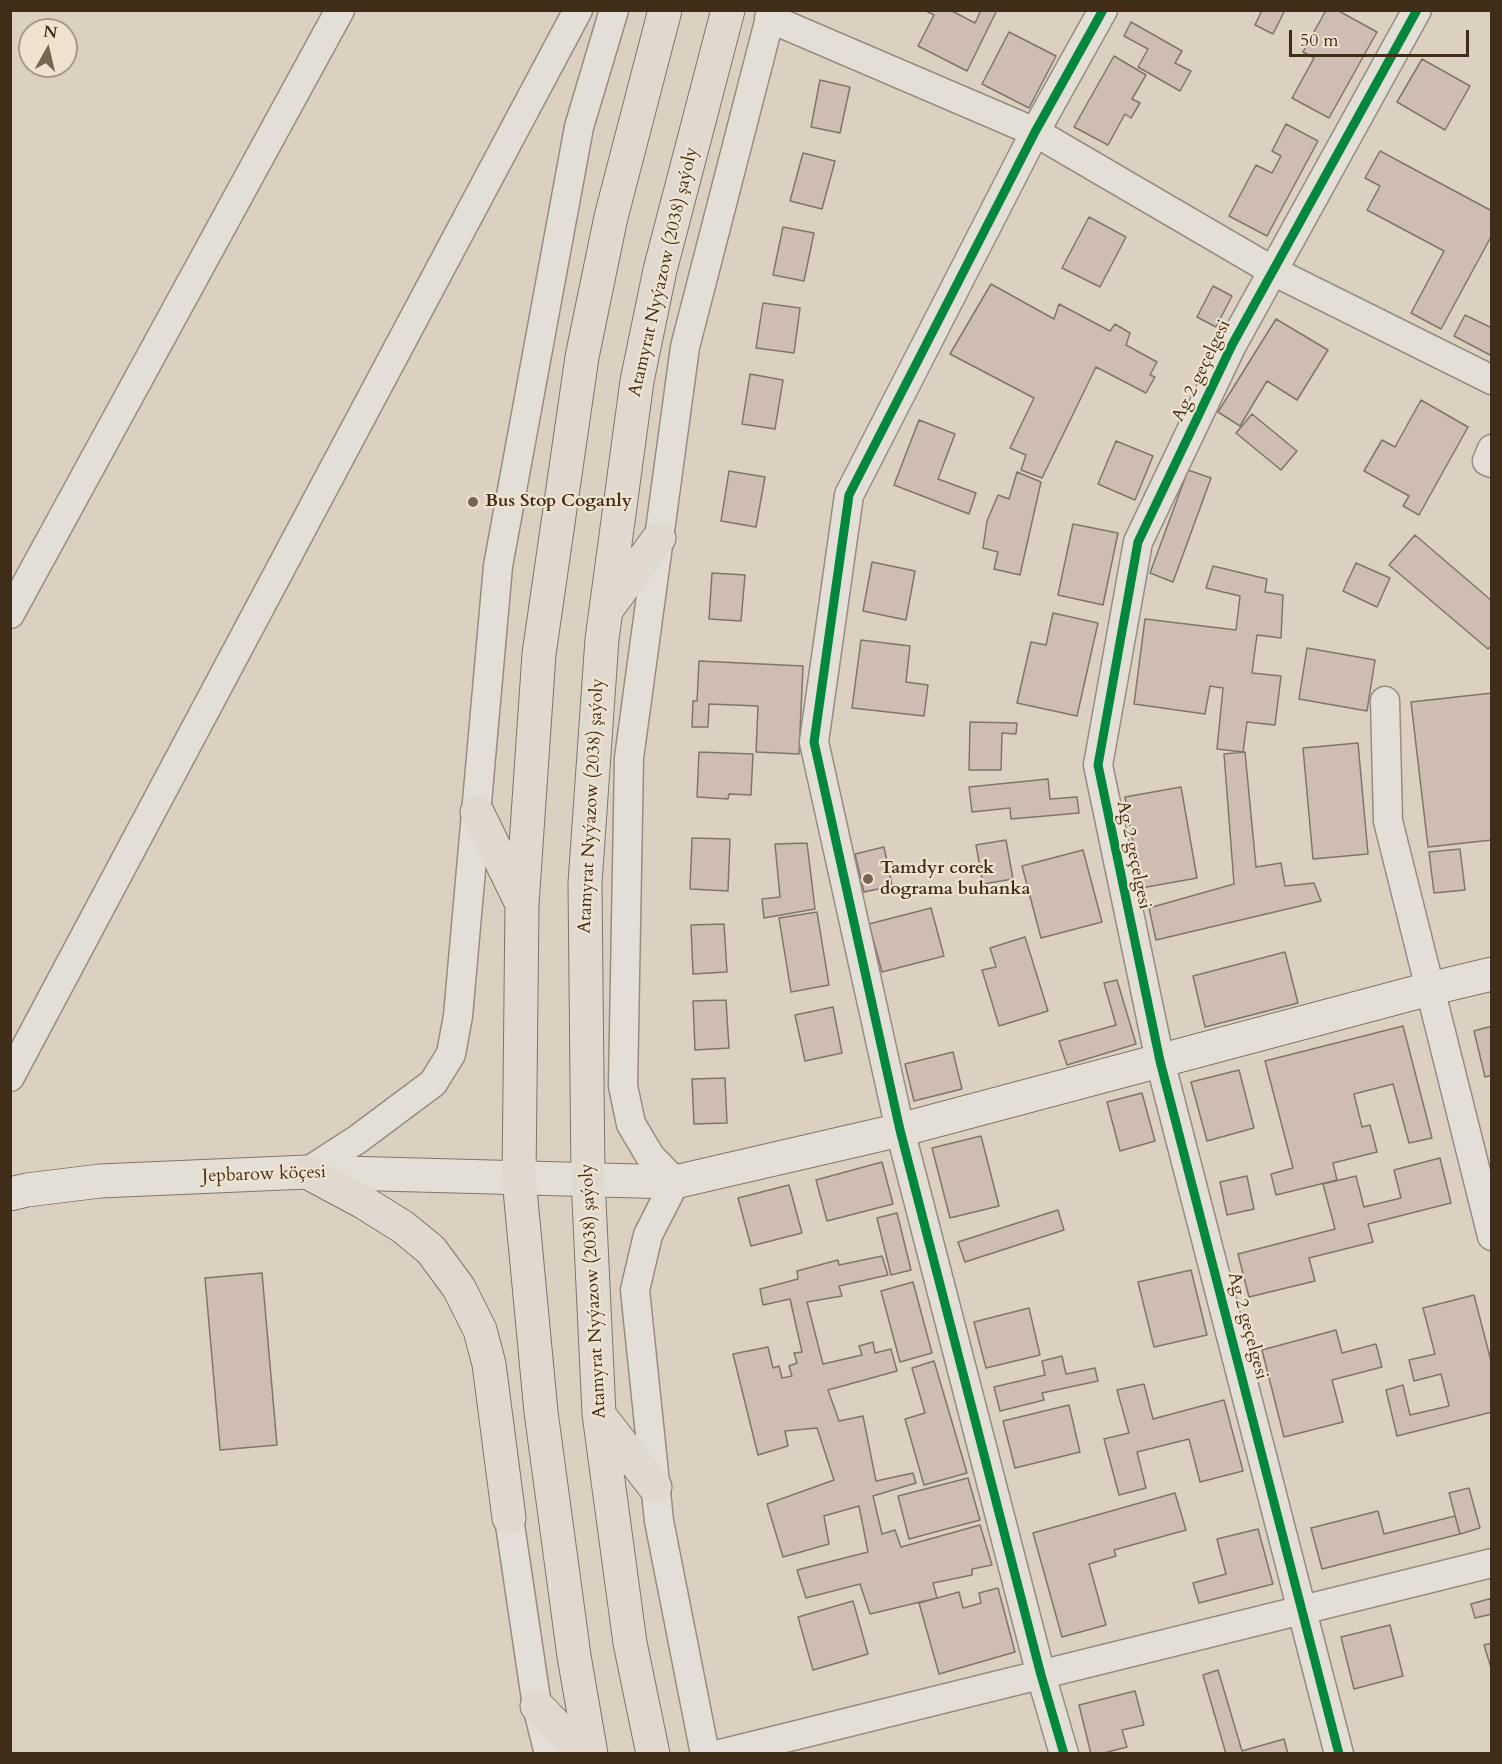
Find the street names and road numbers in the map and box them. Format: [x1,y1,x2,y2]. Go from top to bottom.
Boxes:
street label: Atamyrat Nyýazow (2038) şaýoly [625,145,703,399]
street label: Ag 2 geçelgesi [1168,317,1236,425]
street label: Atamyrat Nyýazow (2038) şaýoly [575,678,609,934]
street label: Ag 2 geçelgesi [1111,799,1155,911]
street label: Jepbarow köçesi [202,1162,326,1188]
street label: Atamyrat Nyýazow (2038) şaýoly [577,1163,611,1419]
street label: Ag 2 geçelgesi [1222,1270,1272,1382]

